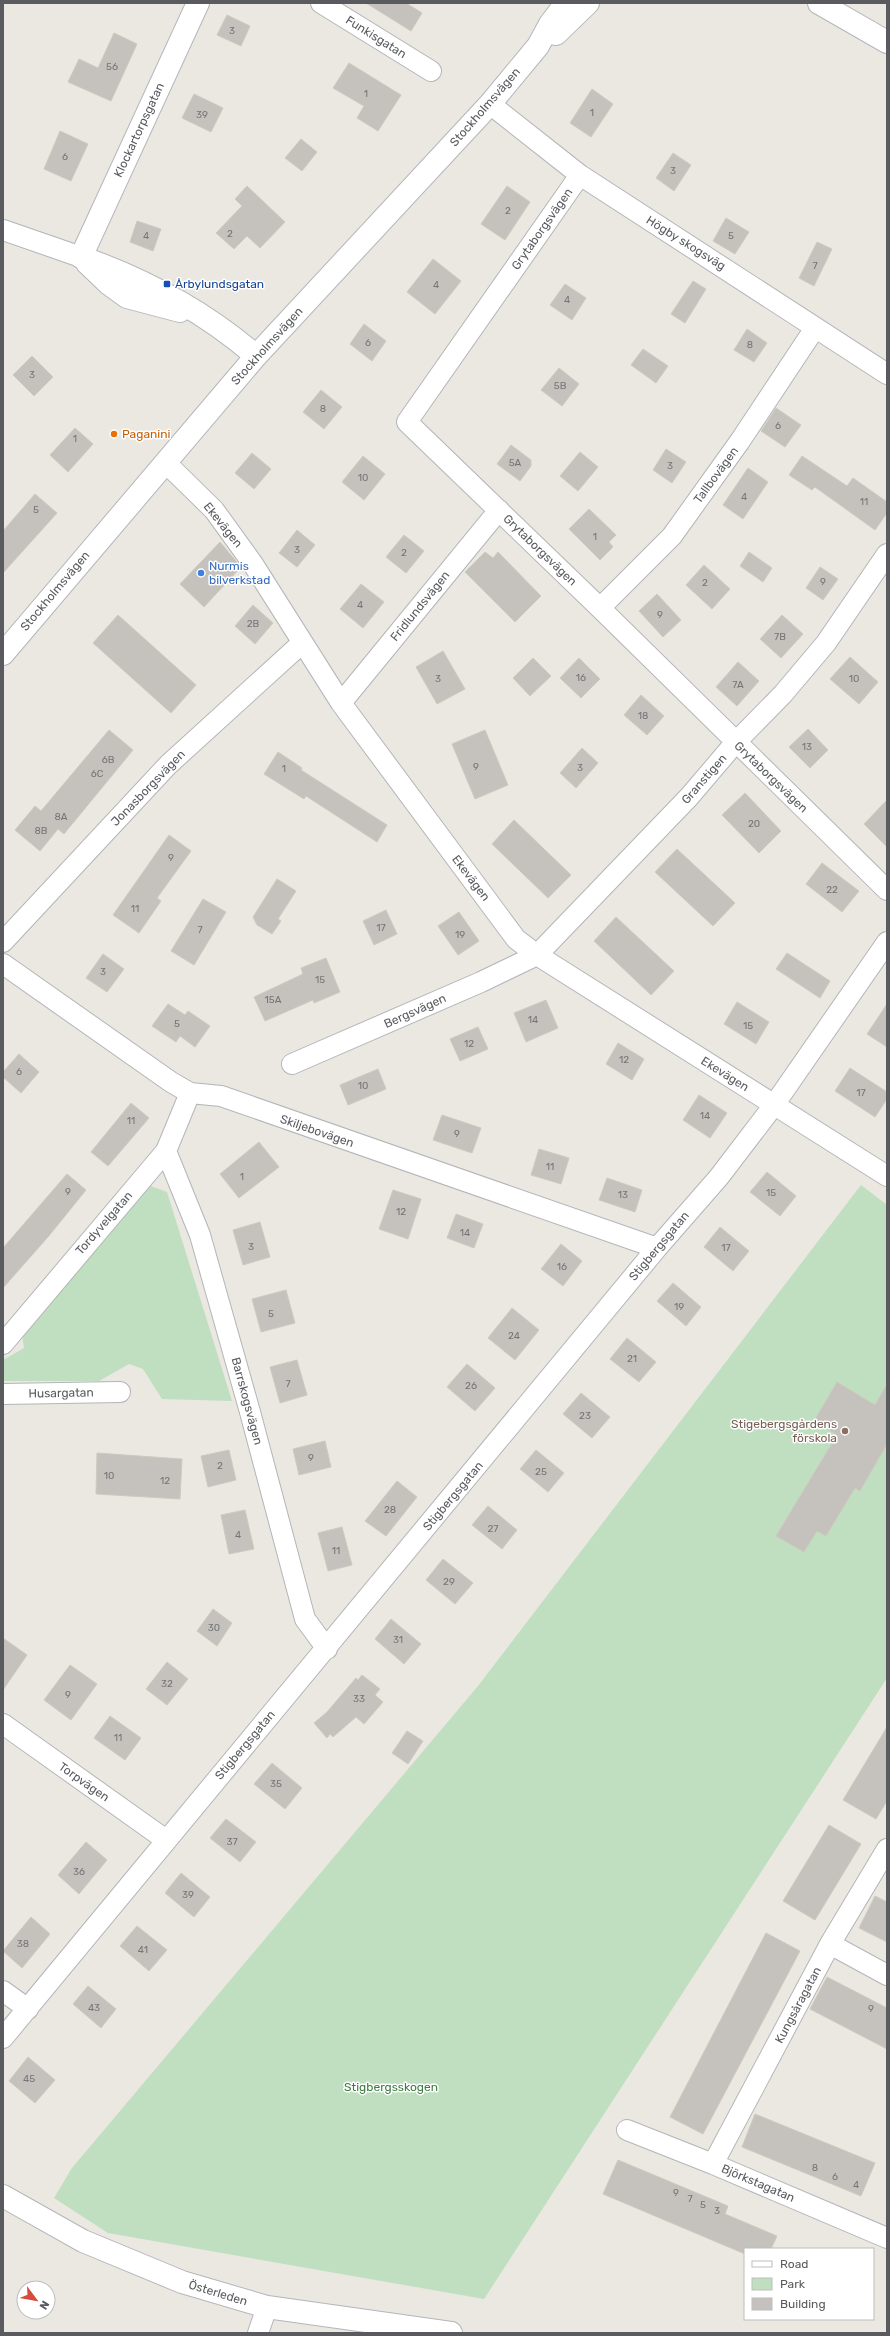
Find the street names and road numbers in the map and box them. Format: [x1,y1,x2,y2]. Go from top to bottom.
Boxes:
street label: Funkisgatan [343,13,409,61]
street label: Stockholmsvägen [447,65,523,149]
street label: Klockartorpsgatan [111,81,167,179]
street label: Grytaborgsvägen [509,185,575,273]
street label: Högby skogsväg [644,213,728,273]
street label: Stockholmsvägen [228,304,306,388]
street label: Tallbovägen [691,444,741,506]
street label: Ekevägen [201,500,245,550]
street label: Grytaborgsvägen [500,511,580,589]
street label: Stockholmsvägen [18,548,92,634]
street label: Fridlundsvägen [387,568,453,644]
street label: Grytaborgsvägen [731,738,811,816]
street label: Jonasborgsvägen [108,747,188,829]
street label: Granstigen [679,751,729,807]
street label: Ekevägen [449,852,493,904]
street label: Bergsvägen [382,991,448,1031]
street label: Ekevägen [698,1054,752,1094]
street label: Skiljebovägen [278,1112,356,1150]
street label: Tordyvelgatan [73,1188,135,1258]
street label: Stigbergsgatan [626,1209,692,1283]
street label: Barrskogsvägen [229,1356,265,1446]
street label: Husargatan [28,1385,94,1401]
street label: Stigbergsgatan [420,1459,486,1533]
street label: Stigbergsgatan [212,1708,278,1782]
street label: Torpvägen [56,1760,112,1804]
street label: Kungsåragatan [772,1964,824,2046]
street label: Björkstagatan [719,2161,797,2205]
street label: Österleden [187,2277,249,2309]

